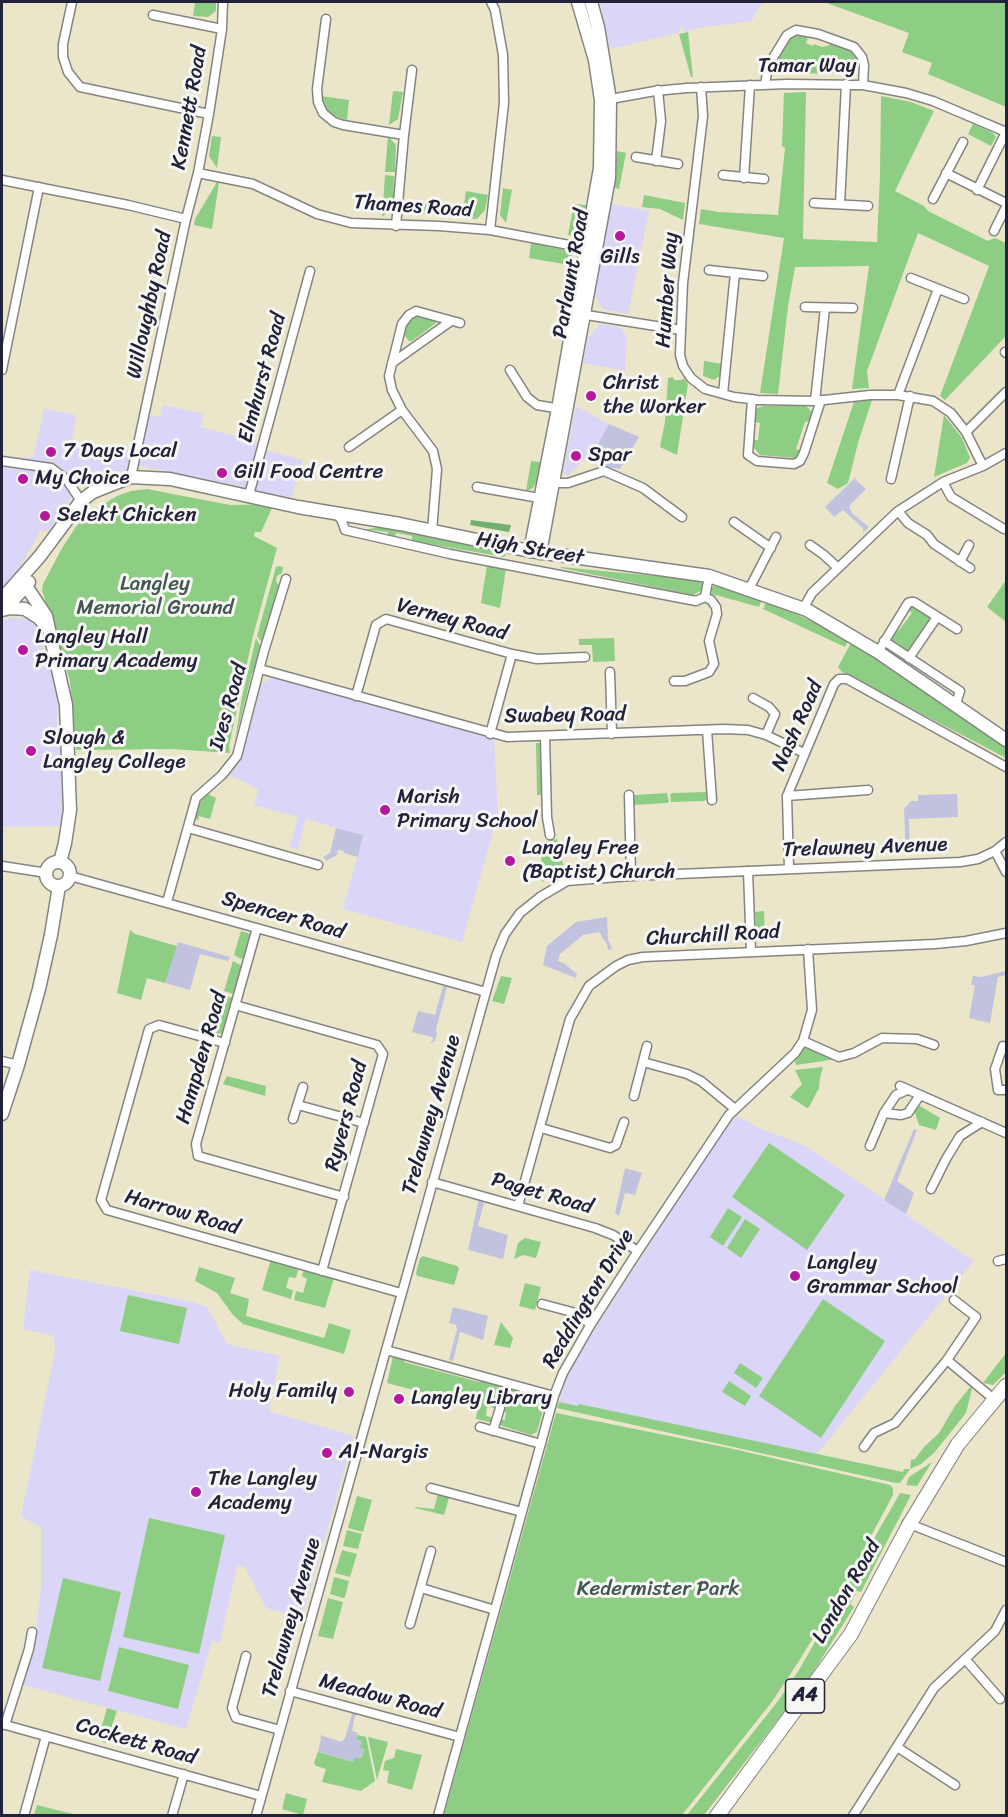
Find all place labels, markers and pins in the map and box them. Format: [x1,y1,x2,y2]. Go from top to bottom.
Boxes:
marker: Gills [613,229,627,243]
place label: Gills [600,245,640,271]
place label: Christ the Worker [603,371,705,421]
marker: Christ the Worker [584,389,598,403]
place label: 7 Days Local [63,439,177,465]
place label: Spar [588,443,631,469]
marker: 7 Days Local [44,445,58,459]
marker: Spar [569,449,583,463]
place label: Gill Food Centre [234,460,383,486]
place label: My Choice [35,466,130,492]
marker: Gill Food Centre [215,466,229,480]
marker: My Choice [16,472,30,486]
place label: Selekt Chicken [57,503,196,529]
marker: Selekt Chicken [38,509,52,523]
place label: Langley Hall Primary Academy [35,625,197,675]
marker: Langley Hall Primary Academy [16,643,30,657]
place label: Slough & Langley College [43,726,186,776]
marker: Slough & Langley College [24,744,38,758]
place label: Marish Primary School [397,785,538,835]
marker: Marish Primary School [378,803,392,817]
place label: Langley Free (Baptist) Church [522,836,675,886]
marker: Langley Free (Baptist) Church [503,854,517,868]
place label: Langley Grammar School [807,1251,958,1301]
marker: Langley Grammar School [788,1269,802,1283]
place label: Holy Family [228,1379,337,1405]
marker: Holy Family [342,1385,356,1399]
place label: Langley Library [411,1386,552,1412]
marker: Langley Library [392,1392,406,1406]
place label: Al-Nargis [339,1440,428,1466]
marker: Al-Nargis [320,1446,334,1460]
place label: The Langley Academy [208,1467,317,1517]
marker: The Langley Academy [189,1485,203,1499]

